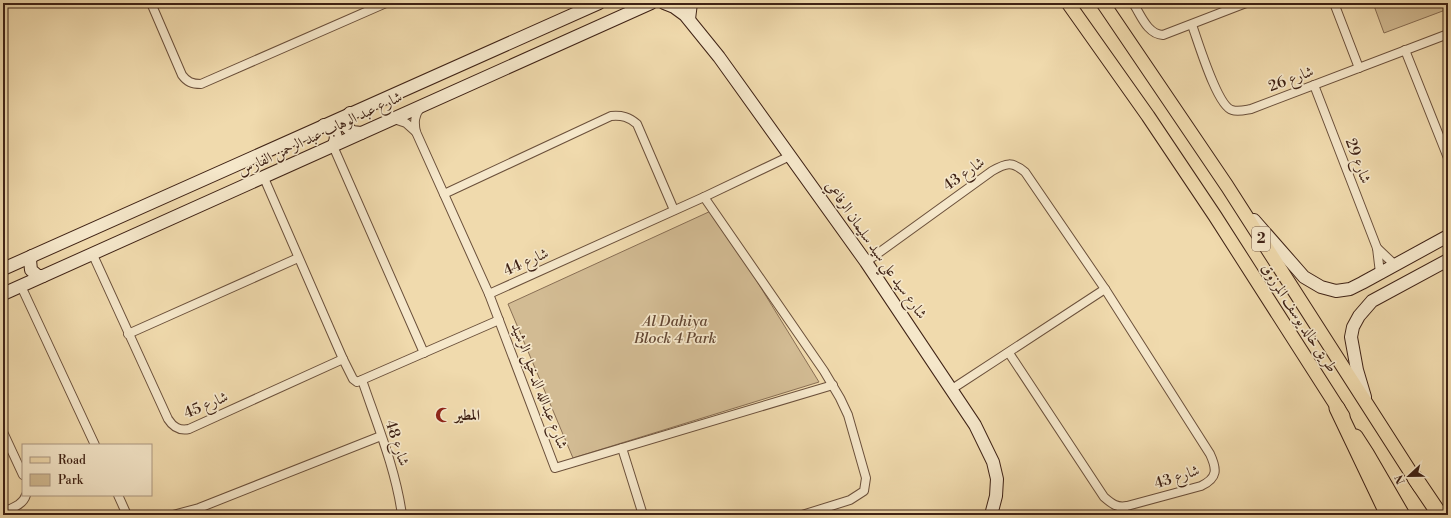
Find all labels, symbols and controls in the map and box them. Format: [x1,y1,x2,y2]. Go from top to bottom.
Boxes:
street label: شارع 26 [1266,62,1317,99]
street label: شارع عبد الوهاب عبد الرحمن الفارس [235,87,407,183]
street label: شارع 29 [1338,136,1375,187]
street label: شارع 43 [940,153,990,198]
street label: شارع سيد علي سيد سليمان الرفاعي [818,177,931,325]
road number: 2 [1252,227,1270,251]
street label: شارع 44 [501,244,553,283]
street label: طريق خالد يوسف المرزوق [1257,260,1341,376]
park label: Al Dahiya Block 4 Park [633,312,717,348]
street label: شارع عبدالله الدخيل الرشيد [503,320,572,453]
street label: شارع 45 [181,387,232,426]
mosque icon: المطير [434,406,452,424]
place label: المطير [453,406,480,425]
street label: شارع 48 [378,418,413,469]
legend [22,444,152,496]
text: Road [58,453,86,468]
north arrow [1389,456,1429,496]
street label: شارع 43 [1152,461,1203,496]
text: N [1392,472,1409,486]
text: Park [58,473,84,488]

